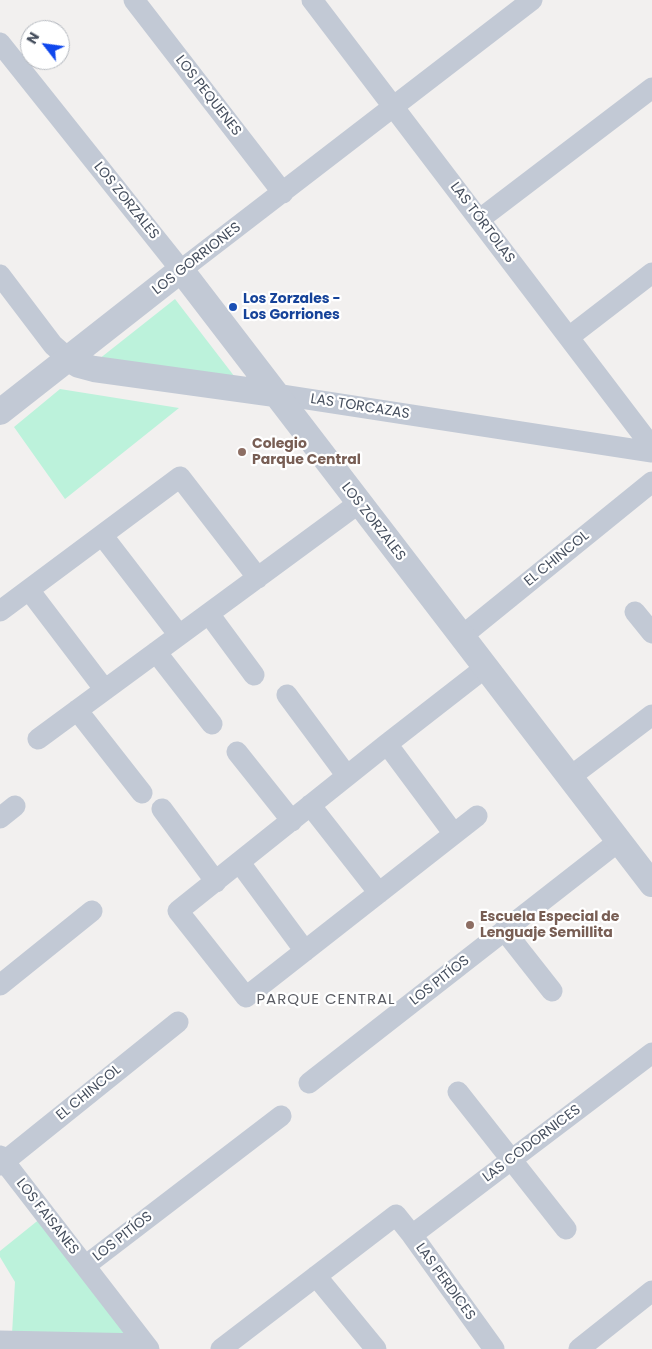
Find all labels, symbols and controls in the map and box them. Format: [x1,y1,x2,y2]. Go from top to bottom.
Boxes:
north arrow [20,20,70,70]
text: N [22,28,44,48]
street label: LOS PEQUENES [171,53,245,139]
street label: LOS ZORZALES [90,159,162,243]
street label: LAS TÓRTOLAS [446,179,518,267]
street label: LOS GORRIONES [149,219,245,299]
place label: Los Zorzales - Los Gorriones [243,291,341,324]
marker: Los Zorzales - Los Gorriones [227,301,239,313]
street label: LAS TORCAZAS [309,391,411,423]
place label: Colegio Parque Central [252,436,361,468]
marker: Colegio Parque Central [236,446,248,458]
street label: LOS ZORZALES [337,480,409,564]
street label: EL CHINCOL [521,528,593,590]
place label: Escuela Especial de Lenguaje Semillita [480,909,619,942]
marker: Escuela Especial de Lenguaje Semillita [464,919,476,931]
street label: LOS PITÍOS [407,953,473,1009]
district label: PARQUE CENTRAL [255,991,397,1009]
street label: EL CHINCOL [53,1062,125,1124]
street label: LAS CODORNICES [480,1102,584,1186]
street label: LOS FAISANES [12,1176,82,1258]
street label: LOS PITÍOS [90,1209,156,1265]
street label: LAS PERDICES [412,1240,478,1324]

